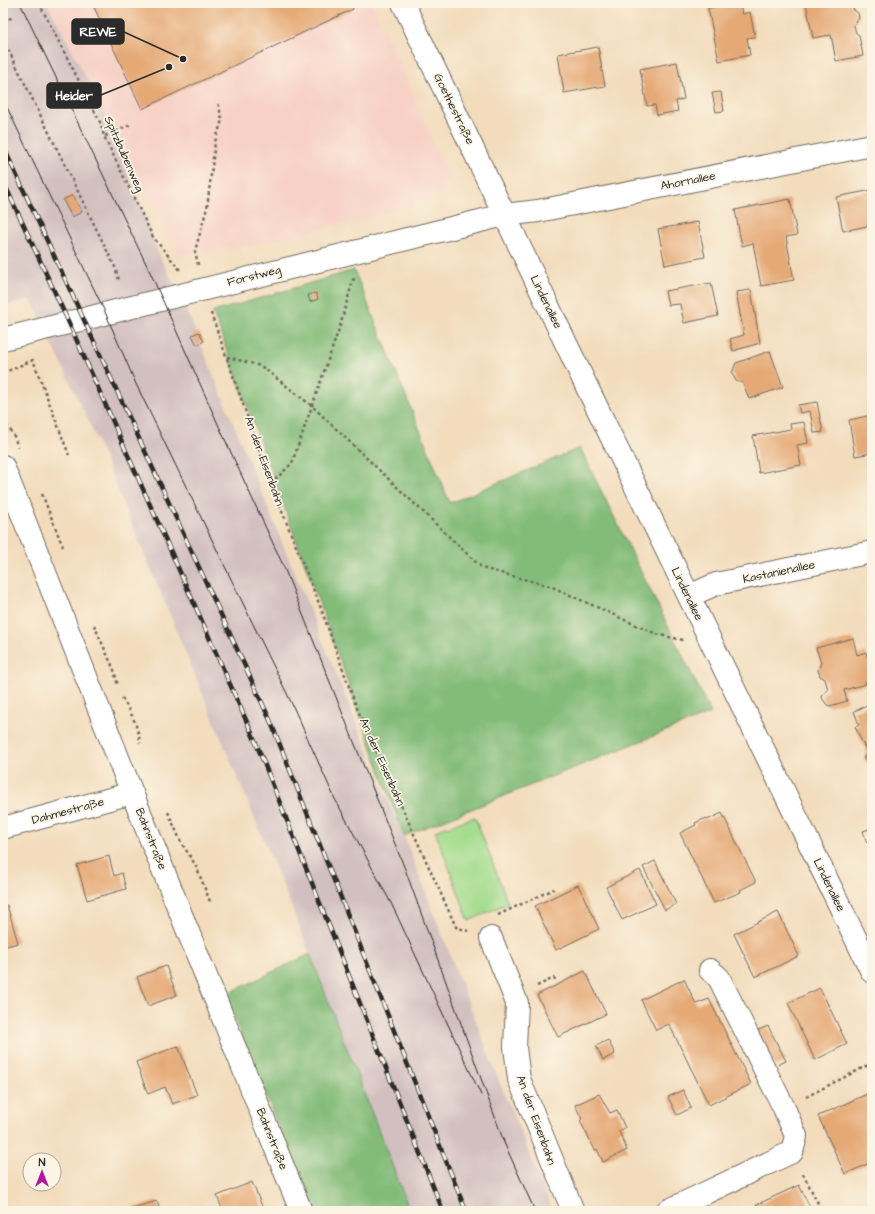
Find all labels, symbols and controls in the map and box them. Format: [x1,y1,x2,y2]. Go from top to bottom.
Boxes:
callout: REWE [72,19,124,44]
text: REWE [80,23,117,41]
street label: Goethestraße [429,70,479,148]
callout: Heider [47,83,101,108]
text: Heider [55,87,94,105]
street label: Spitzbubenweg [99,113,148,195]
street label: Ahornallee [659,167,718,195]
street label: Forstweg [225,261,283,292]
street label: Lindenallee [526,272,566,332]
street label: An der Eisenbahn [240,414,288,508]
street label: Kastanienallee [741,556,817,588]
street label: Lindenallee [667,564,707,624]
street label: An der Eisenbahn [355,715,409,809]
street label: Dahmestraße [30,793,107,829]
street label: Bahnstraße [131,806,171,873]
street label: Lindenallee [809,855,849,915]
street label: An der Eisenbahn [512,1073,560,1167]
street label: Bahnstraße [252,1106,292,1173]
north arrow [22,1152,62,1192]
text: N [39,1155,46,1170]

